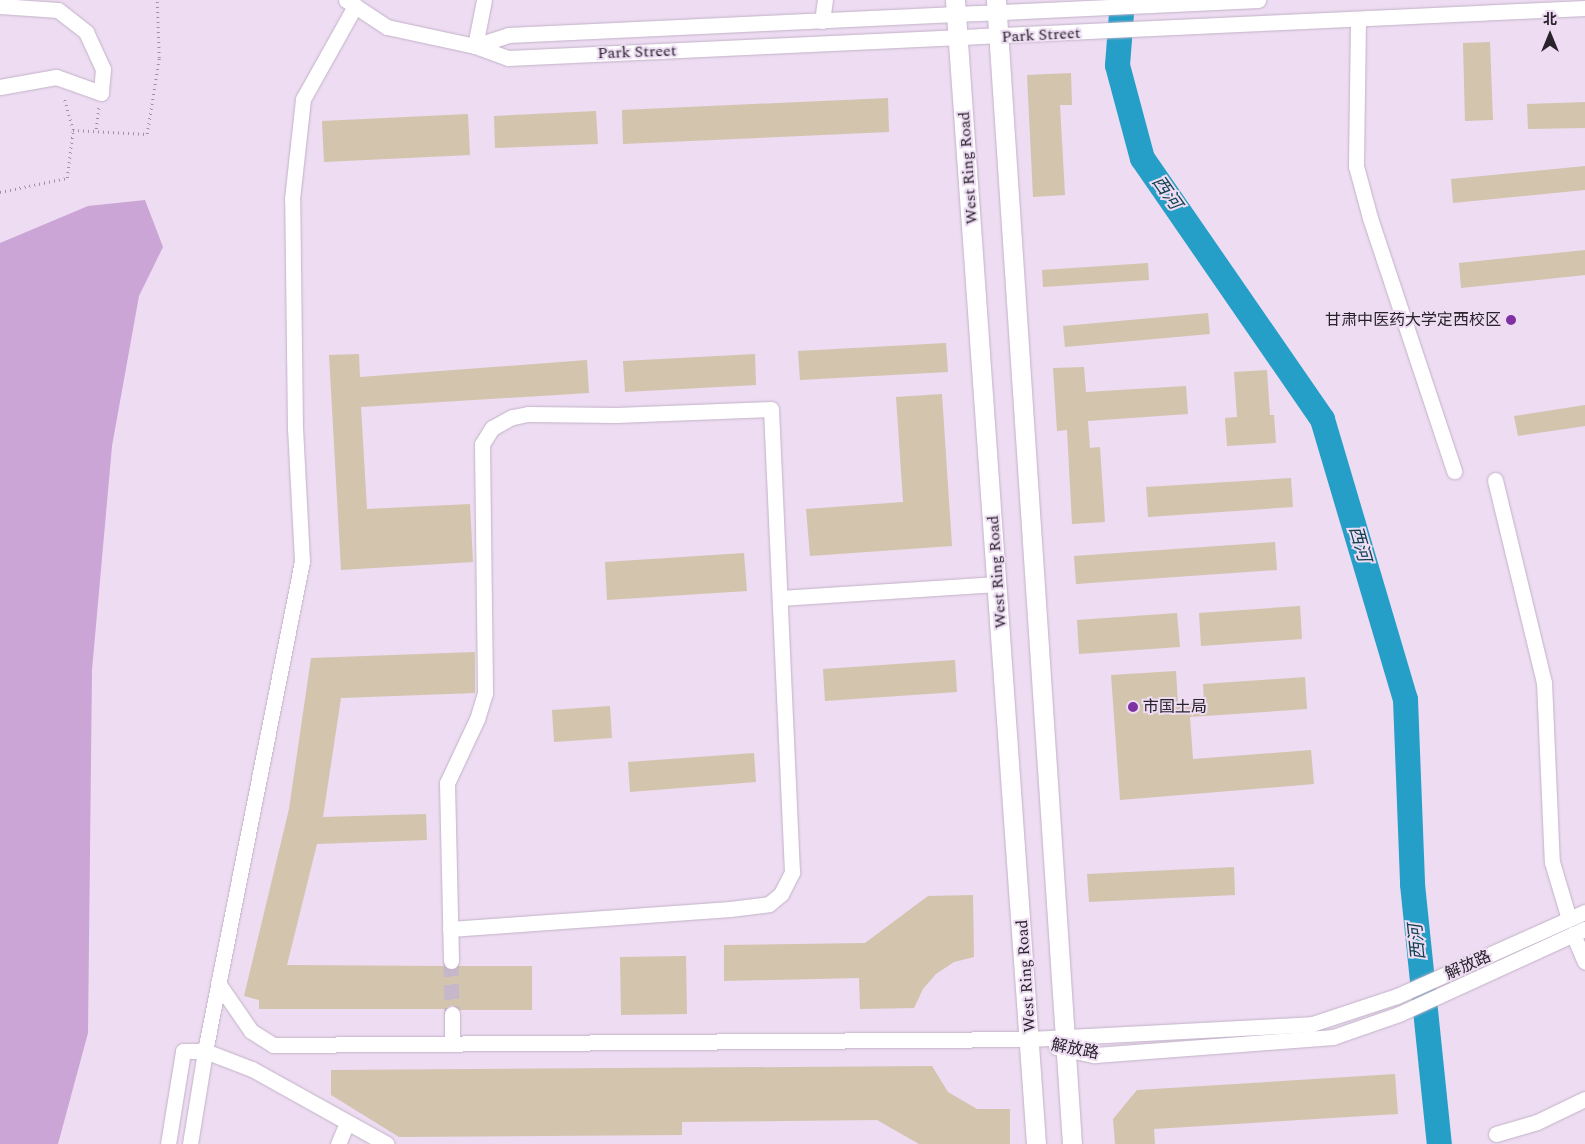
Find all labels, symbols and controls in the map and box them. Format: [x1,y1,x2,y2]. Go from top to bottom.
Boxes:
text: 北 [1543,9,1557,30]
north arrow [1525,10,1575,60]
street label: Park Street [1001,23,1081,47]
street label: Park Street [597,41,677,63]
street label: West Ring Road [954,111,982,225]
water label: 西河 [1147,172,1185,214]
place label: 甘肃中医药大学定西校区 [1325,310,1501,330]
marker: 甘肃中医药大学定西校区 [1505,314,1517,326]
street label: West Ring Road [983,515,1011,629]
water label: 西河 [1344,524,1374,564]
place label: 市国土局 [1143,697,1207,717]
marker: 市国土局 [1127,701,1139,713]
street label: West Ring Road [1012,919,1040,1033]
water label: 西河 [1405,923,1431,961]
street label: 解放路 [1442,946,1494,984]
street label: 解放路 [1050,1035,1100,1063]

